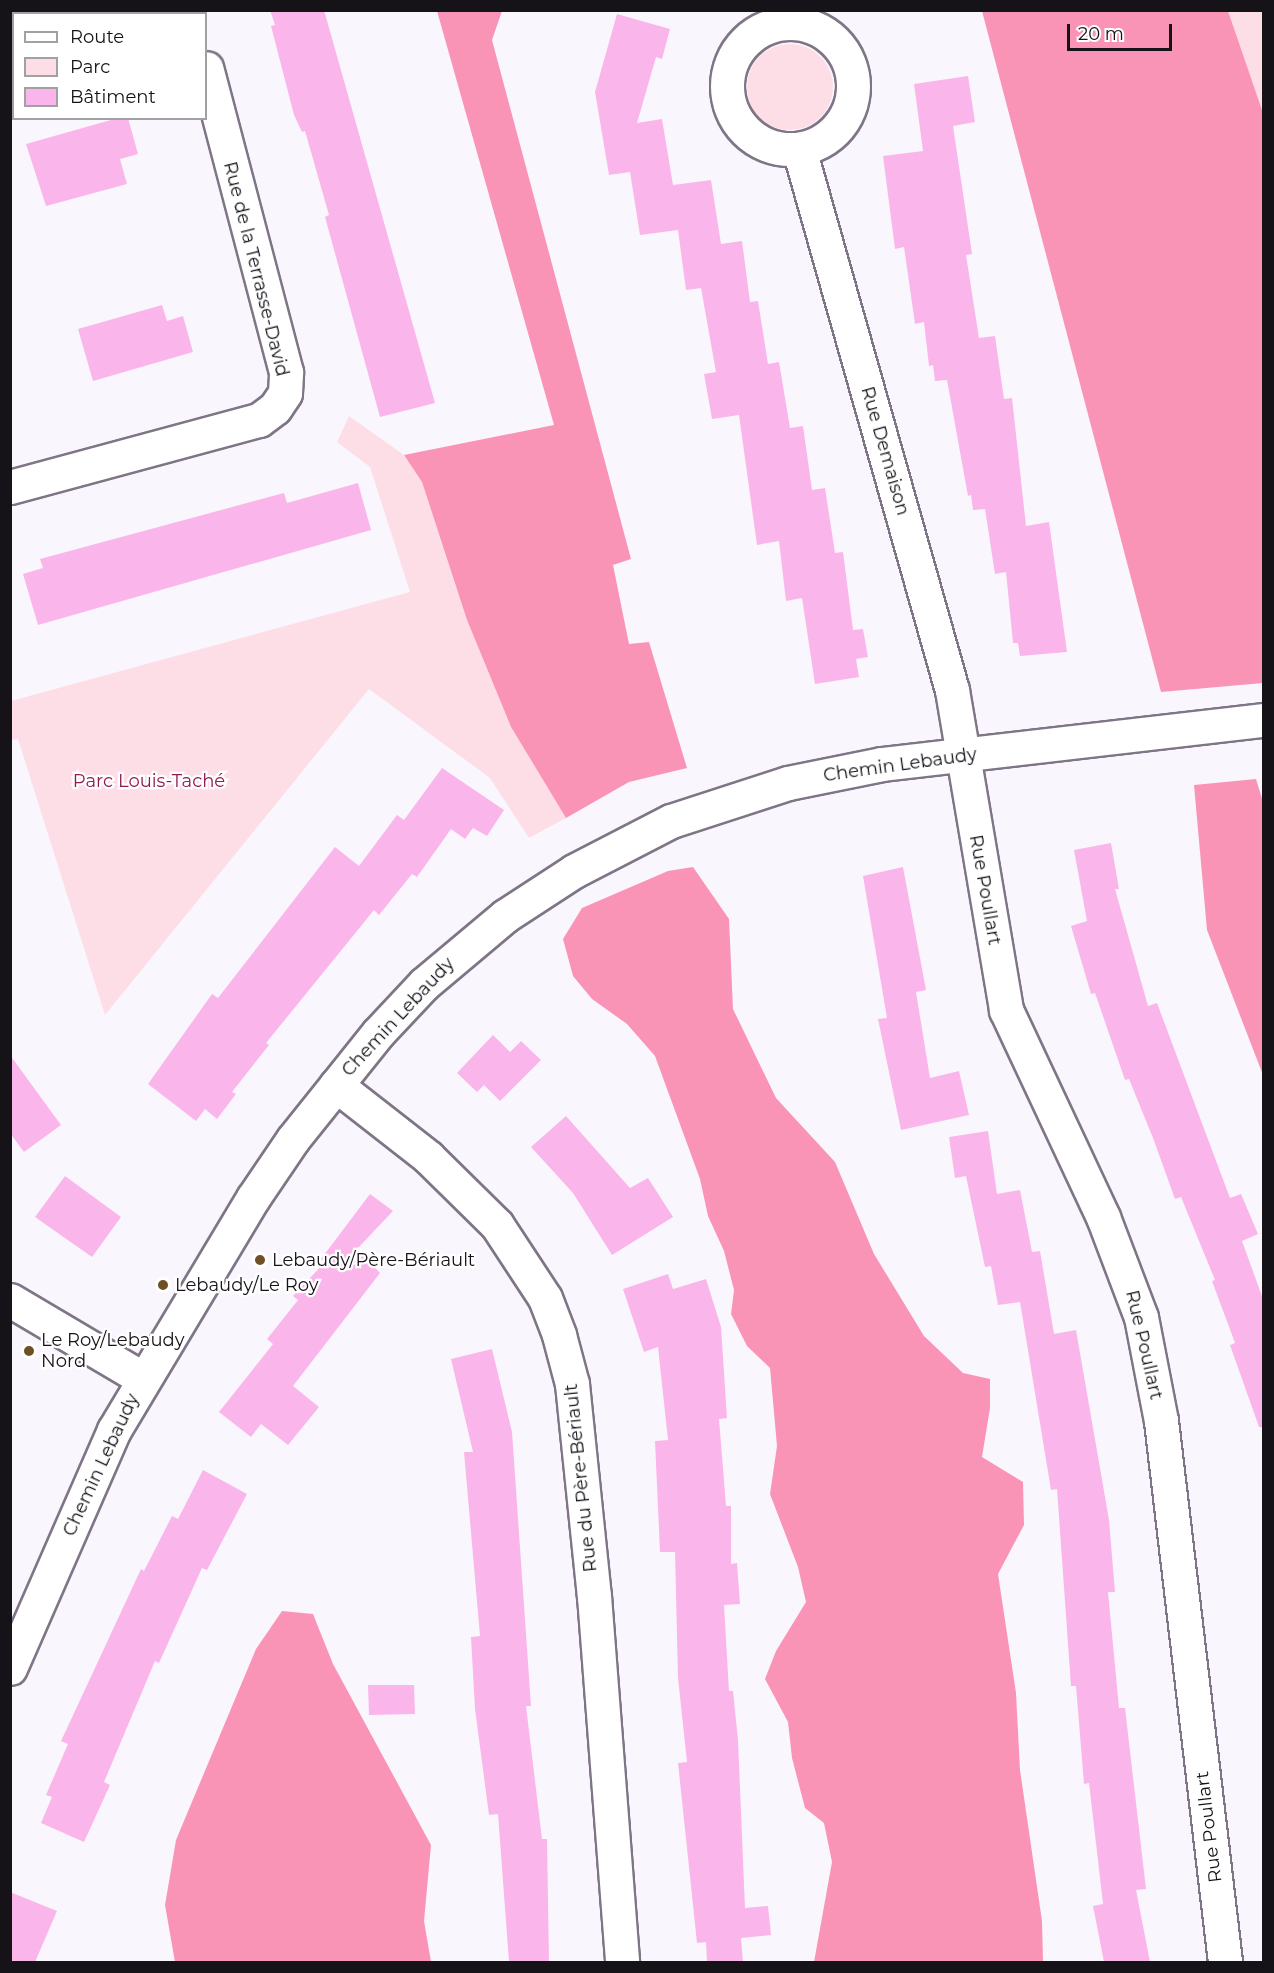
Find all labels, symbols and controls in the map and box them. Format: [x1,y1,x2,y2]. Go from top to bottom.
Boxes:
legend [12,12,207,120]
scale bar [1070,12,1175,50]
text: 20 m [1078,23,1124,45]
text: Route [70,26,124,48]
text: Parc [70,56,110,78]
text: Bâtiment [70,86,156,108]
street label: Rue de la Terrasse-David [219,159,293,379]
street label: Rue Demaison [856,384,914,518]
street label: Chemin Lebaudy [822,744,978,786]
park label: Parc Louis-Taché [73,770,225,792]
street label: Rue Poullart [965,833,1005,947]
street label: Chemin Lebaudy [337,953,459,1081]
place label: Lebaudy/Père-Bériault [272,1249,475,1271]
marker: Lebaudy/Père-Bériault [253,1253,267,1267]
place label: Lebaudy/Le Roy [175,1274,318,1296]
marker: Lebaudy/Le Roy [156,1278,170,1292]
street label: Rue Poullart [1121,1288,1167,1402]
place label: Le Roy/Lebaudy Nord [41,1330,184,1372]
marker: Le Roy/Lebaudy Nord [22,1344,36,1358]
street label: Rue du Père-Bériault [560,1383,602,1573]
street label: Chemin Lebaudy [59,1390,143,1540]
street label: Rue Poullart [1191,1770,1227,1884]

